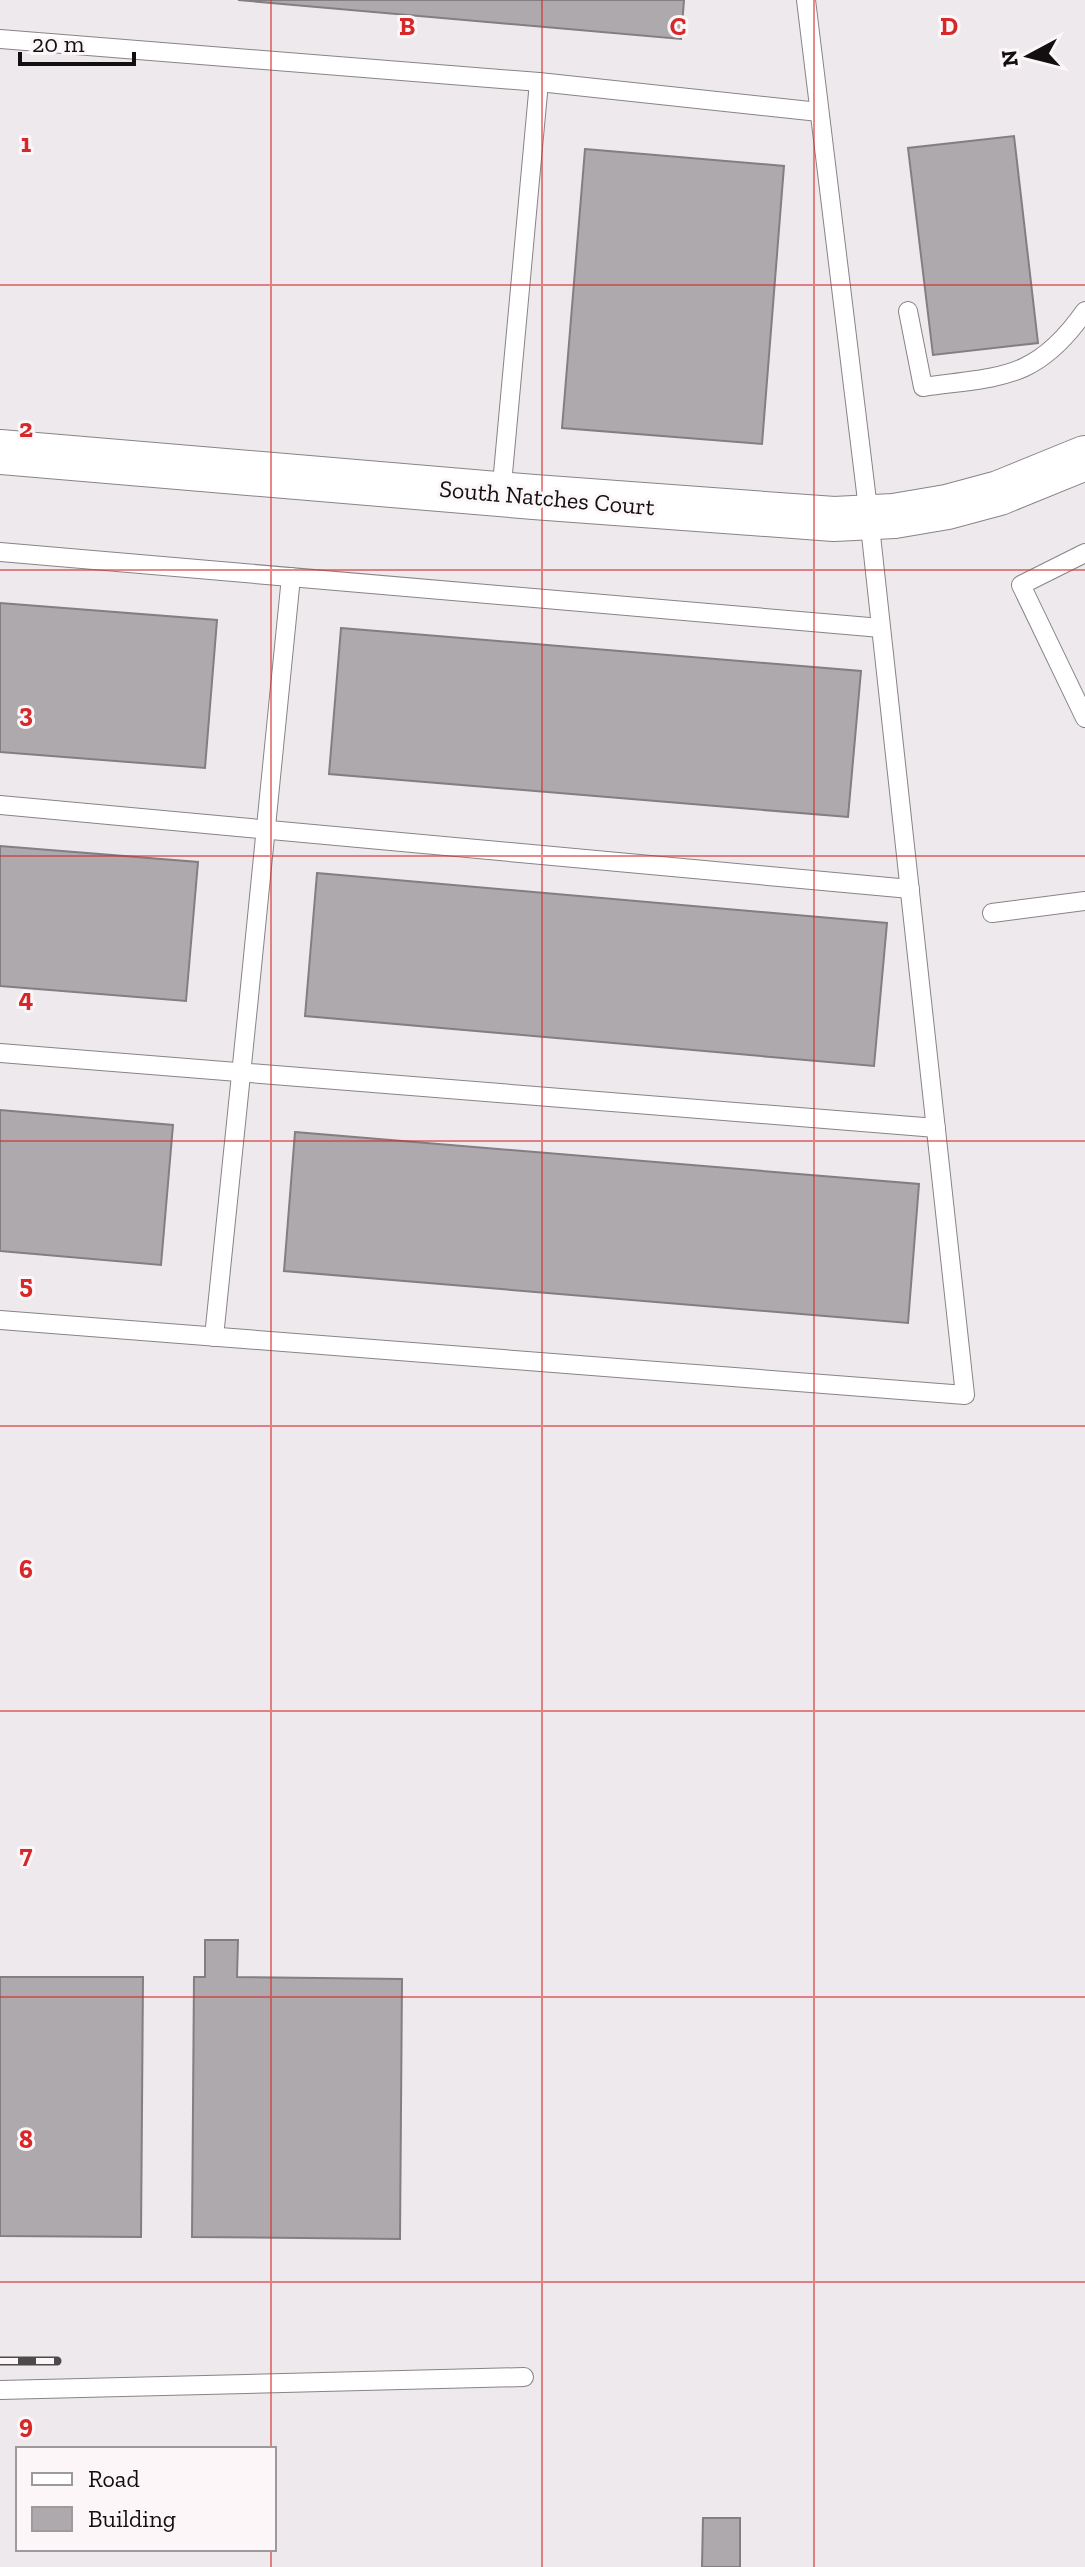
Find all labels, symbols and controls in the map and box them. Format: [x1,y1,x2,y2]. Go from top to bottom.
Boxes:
text: B [399,10,415,42]
text: C [670,10,686,42]
text: D [940,10,958,42]
scale bar [20,16,134,66]
north arrow [989,16,1069,96]
text: 20 m [32,29,85,58]
text: N [995,48,1024,68]
text: 1 [21,127,32,159]
text: 2 [19,412,33,444]
street label: South Natches Court [438,474,656,521]
text: 3 [19,697,33,729]
text: 4 [19,982,34,1014]
text: 5 [19,1268,33,1300]
text: 6 [19,1553,33,1585]
text: 7 [20,1838,33,1870]
text: 8 [19,2123,33,2155]
text: 9 [19,2408,33,2440]
legend [16,2447,276,2551]
text: Road [88,2464,140,2493]
text: Building [88,2504,176,2533]

